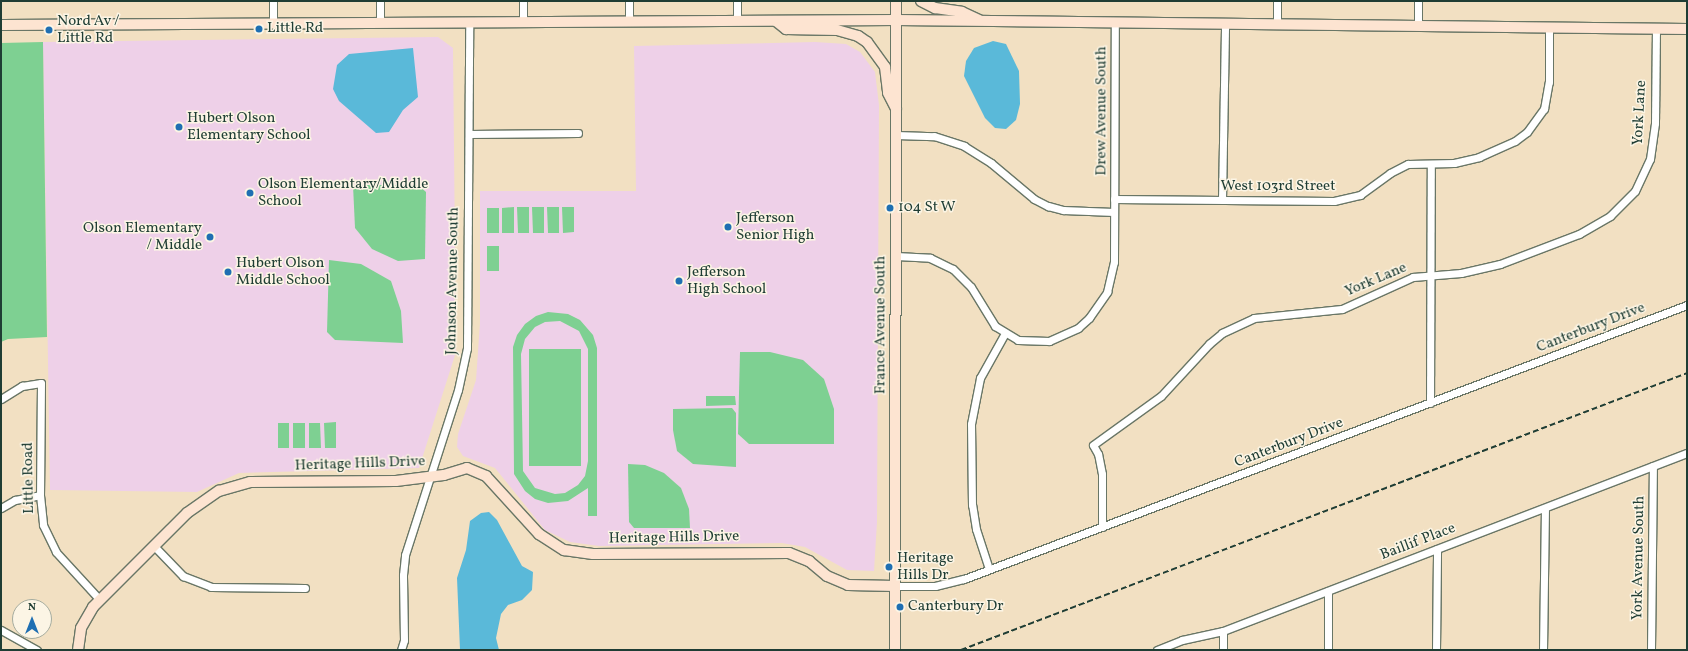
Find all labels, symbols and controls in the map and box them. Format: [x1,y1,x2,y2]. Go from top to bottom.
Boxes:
place label: Nord Av / Little Rd [57,12,120,47]
place label: Little Rd [267,20,323,38]
marker: Little Rd [254,24,264,34]
marker: Nord Av / Little Rd [44,25,54,35]
street label: Drew Avenue South [1093,46,1111,176]
street label: York Lane [1629,80,1651,146]
place label: Hubert Olson Elementary School [187,109,311,144]
marker: Hubert Olson Elementary School [174,122,184,132]
place label: Olson Elementary/Middle School [258,175,428,210]
street label: West 103rd Street [1221,178,1335,196]
marker: Olson Elementary/Middle School [245,188,255,198]
place label: 104 St W [898,199,956,217]
marker: 104 St W [885,203,895,213]
street label: Johnson Avenue South [443,207,463,355]
place label: Jefferson Senior High [736,209,815,244]
place label: Olson Elementary / Middle [83,219,202,254]
marker: Jefferson Senior High [723,222,733,232]
marker: Olson Elementary / Middle [205,232,215,242]
place label: Hubert Olson Middle School [236,254,330,289]
street label: France Avenue South [872,256,890,394]
street label: York Lane [1342,259,1410,301]
place label: Jefferson High School [687,263,766,298]
marker: Hubert Olson Middle School [223,267,233,277]
marker: Jefferson High School [674,276,684,286]
street label: Canterbury Drive [1534,299,1648,357]
street label: Canterbury Drive [1232,414,1346,472]
street label: Little Road [19,442,39,514]
street label: Heritage Hills Drive [294,453,426,475]
street label: York Avenue South [1629,496,1649,620]
street label: Baillif Place [1379,520,1457,564]
street label: Heritage Hills Drive [609,528,739,548]
place label: Heritage Hills Dr [897,549,954,584]
marker: Heritage Hills Dr [884,562,894,572]
place label: Canterbury Dr [908,598,1004,616]
north arrow [12,599,52,639]
text: N [28,600,36,615]
marker: Canterbury Dr [895,602,905,612]

